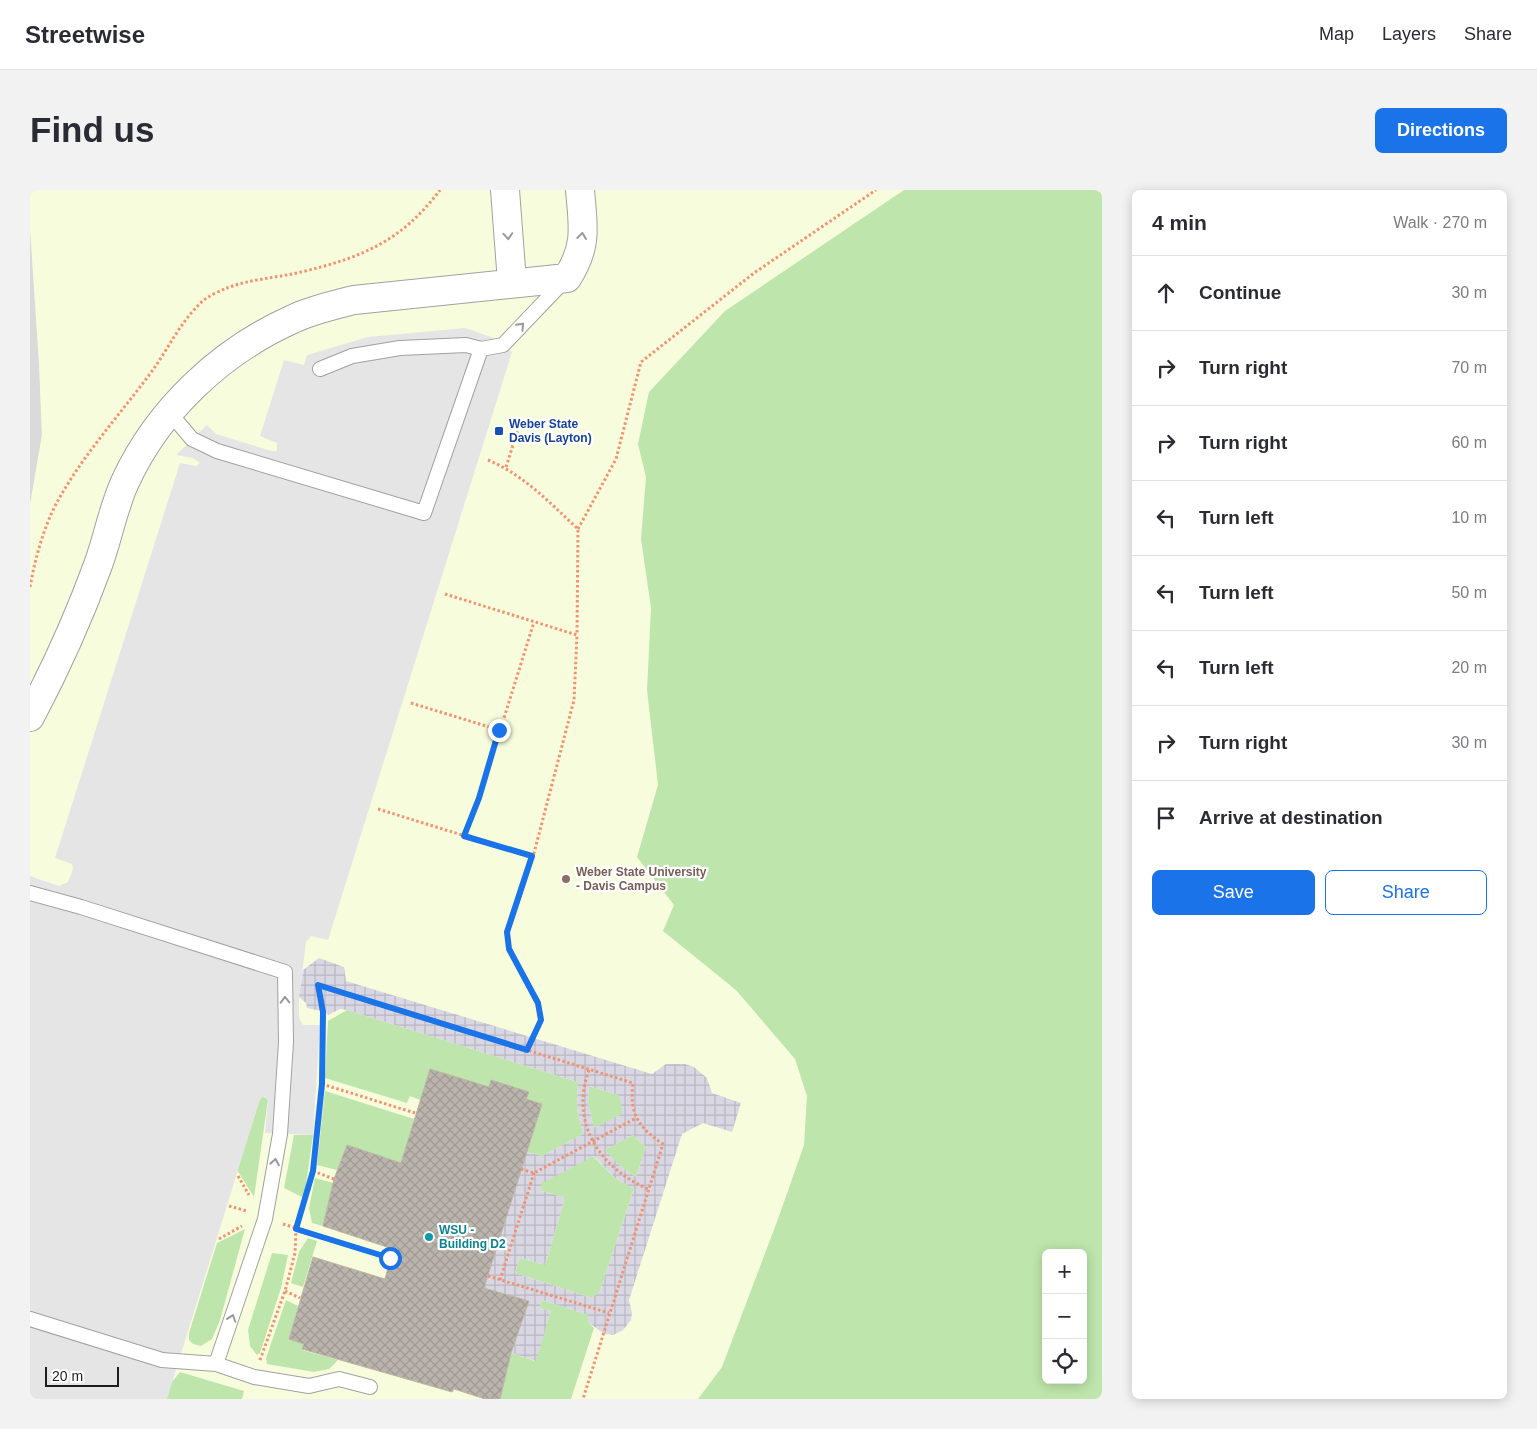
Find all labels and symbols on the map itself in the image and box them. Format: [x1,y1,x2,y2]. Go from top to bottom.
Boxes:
one-way arrow [576,231,587,239]
one-way arrow [503,232,514,240]
one-way arrow [515,323,524,332]
place label: Weber State Davis (Layton) [509,417,592,445]
marker: Weber State Davis (Layton) [493,425,505,437]
route end [488,719,511,742]
place label: Weber State University - Davis Campus [576,865,707,893]
marker: Weber State University - Davis Campus [560,873,572,885]
one-way arrow [280,996,290,1004]
one-way arrow [270,1158,280,1166]
place label: WSU - Building D2 [439,1223,506,1251]
marker: WSU - Building D2 [423,1231,435,1243]
route start [379,1247,402,1270]
one-way arrow [226,1314,236,1323]
scale bar [45,1364,119,1387]

